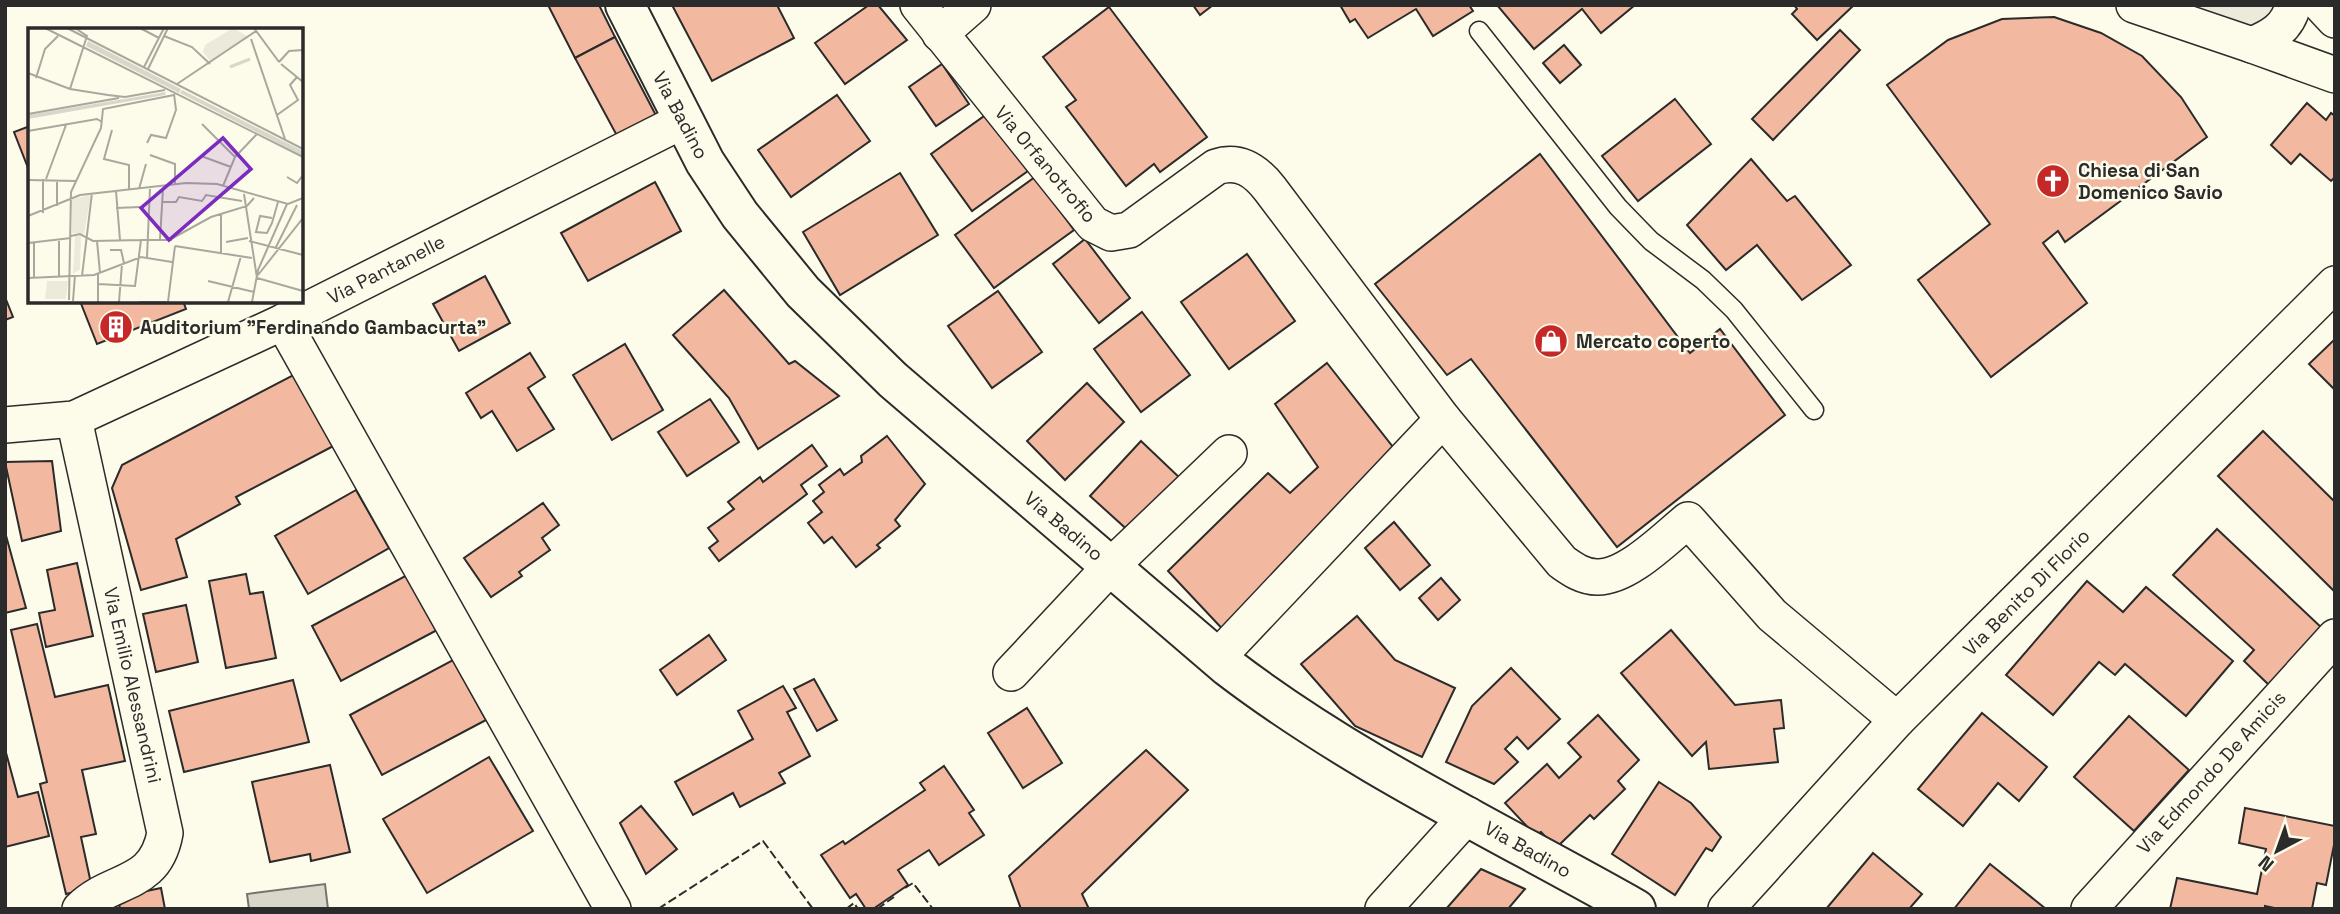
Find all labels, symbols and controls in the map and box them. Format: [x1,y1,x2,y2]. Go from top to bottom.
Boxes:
inset map [28,28,303,303]
street label: Via Badino [647,67,714,163]
street label: Via Orfanotrofio [989,101,1102,228]
place label: Chiesa di San Domenico Savio [2078,158,2223,205]
church icon: Chiesa di San Domenico Savio [2034,162,2072,200]
street label: Via Pantanelle [323,229,449,310]
building icon: Auditorium "Ferdinando Gambacurta" [97,308,135,346]
place label: Auditorium "Ferdinando Gambacurta" [140,315,486,340]
shop icon: Mercato coperto [1532,322,1570,360]
place label: Mercato coperto [1576,329,1730,354]
street label: Via Badino [1019,486,1108,567]
street label: Via Benito Di Florio [1958,524,2095,661]
street label: Via Emilio Alessandrini [98,585,167,786]
street label: Via Edmondo De Amicis [2131,685,2291,859]
street label: Via Badino [1480,815,1576,884]
north arrow [2242,816,2312,886]
text: N [2253,850,2279,877]

